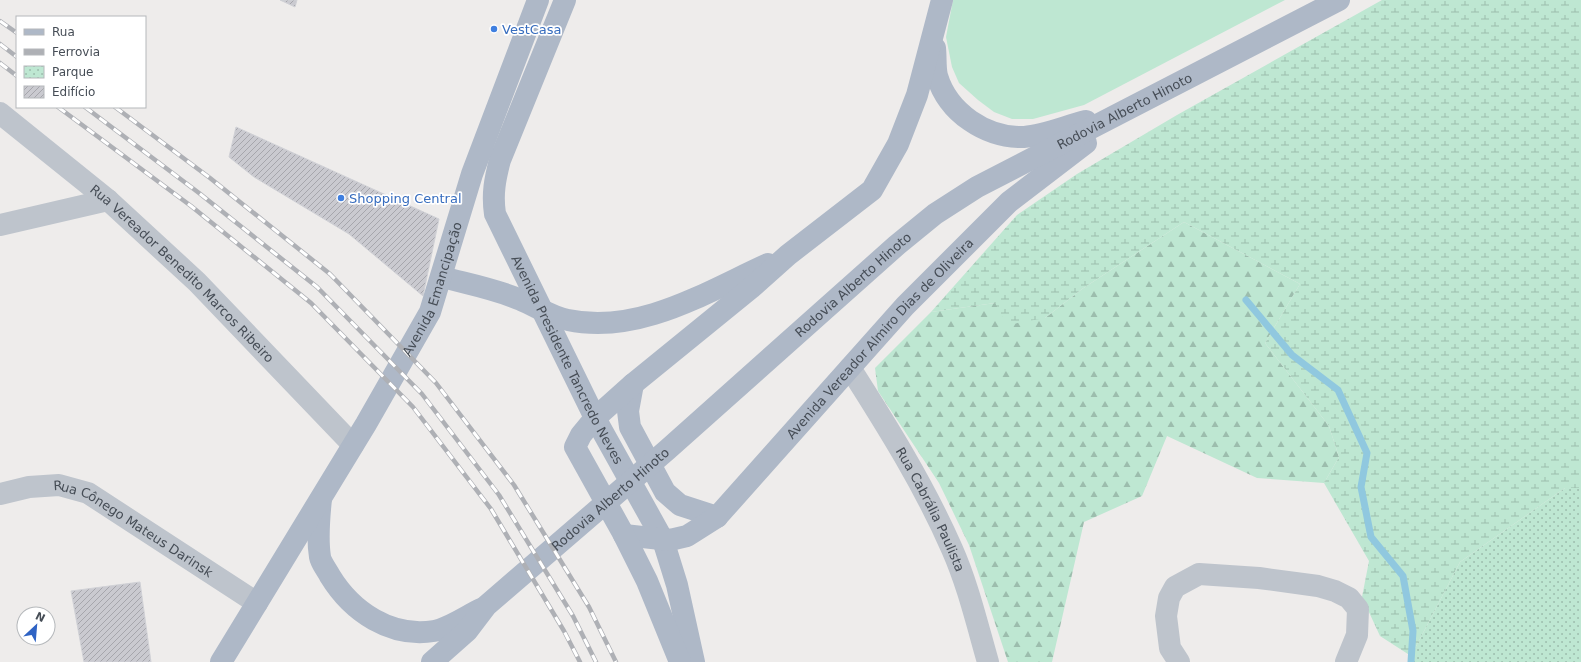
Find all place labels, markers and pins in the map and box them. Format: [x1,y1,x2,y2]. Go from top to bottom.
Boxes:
place label: VestCasa [502,22,562,37]
marker: VestCasa [489,24,499,34]
place label: Shopping Central [349,191,462,206]
marker: Shopping Central [336,193,346,203]

